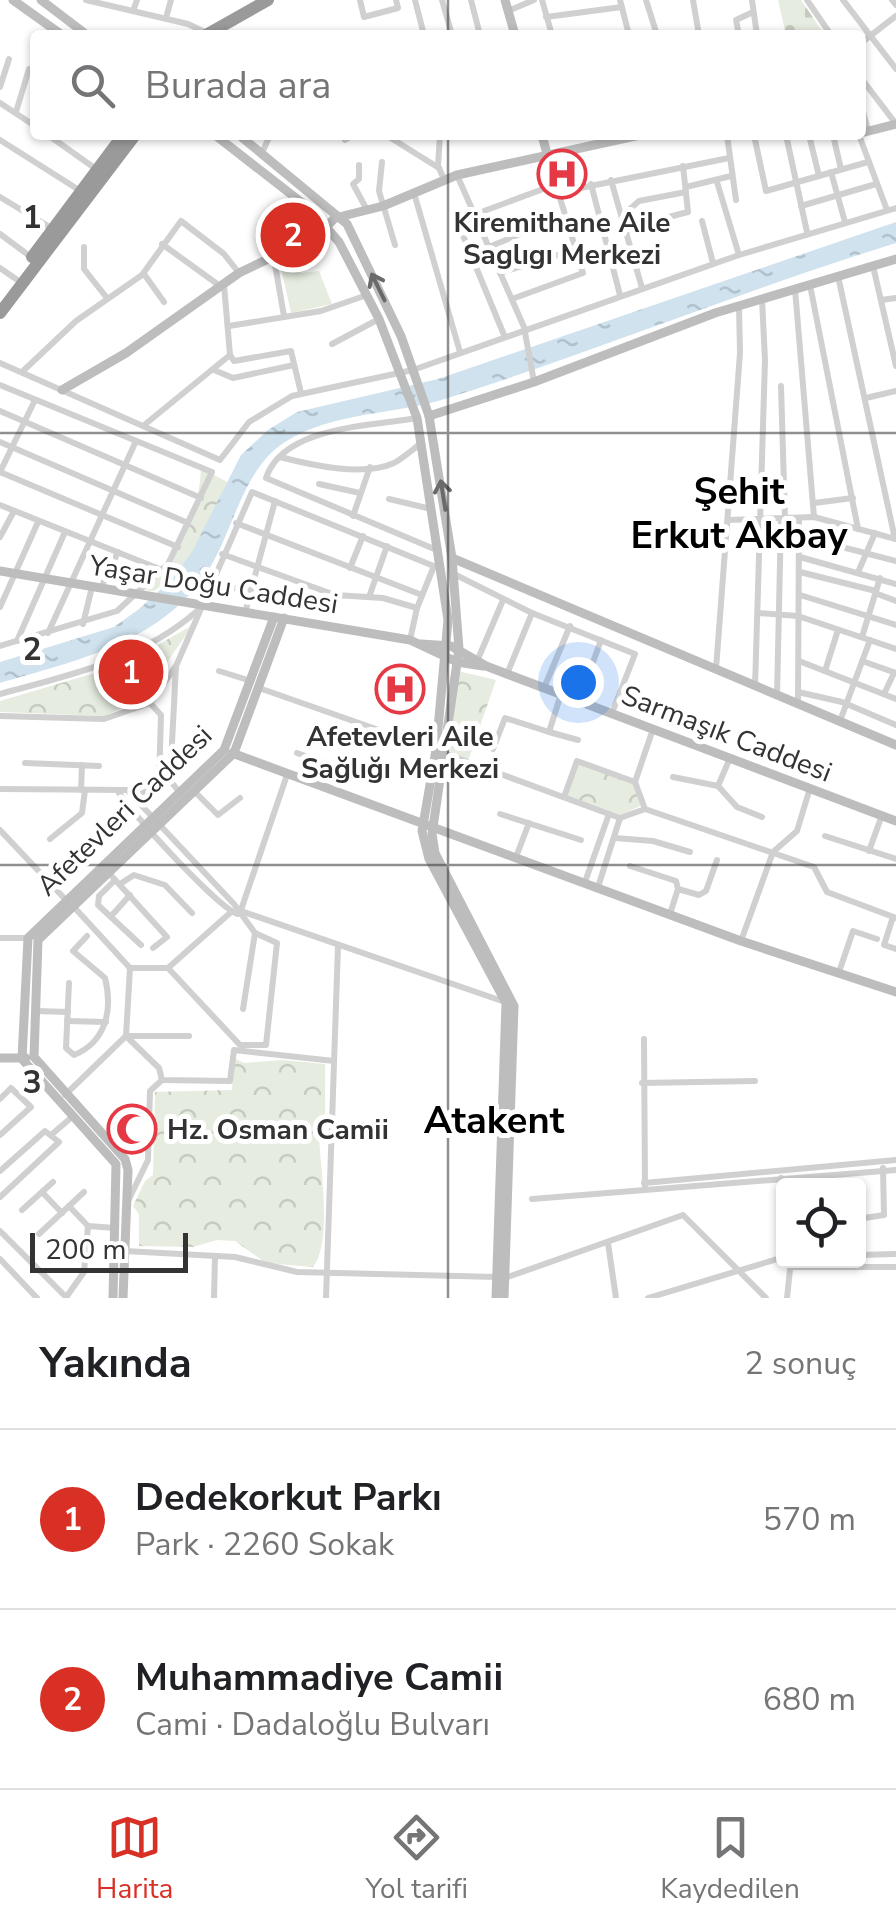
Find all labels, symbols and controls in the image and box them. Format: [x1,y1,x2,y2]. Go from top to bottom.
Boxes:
search box [30,30,866,140]
icon: search [65,58,120,113]
text: Burada ara [145,60,331,111]
hospital icon: Kiremithane Aile Saglıgı Merkezi [536,148,588,200]
text: 1 [22,196,42,239]
pin: 2 [260,198,326,272]
place label: Kiremithane Aile Saglıgı Merkezi [454,204,670,274]
one-way arrow [367,273,386,303]
district label: Şehit Erkut Akbay [631,466,848,561]
one-way arrow [433,480,452,512]
street label: Yaşar Doğu Caddesi [86,546,341,623]
text: 2 [22,628,42,671]
pin: 1 [98,634,164,710]
your location [553,657,604,708]
hospital icon: Afetevleri Aile Sağlığı Merkezi [374,663,426,715]
street label: Sarmaşık Caddesi [616,676,837,792]
street label: Afetevleri Caddesi [29,717,221,904]
place label: Afetevleri Aile Sağlığı Merkezi [301,718,499,788]
text: 3 [22,1061,42,1104]
district label: Atakent [424,1095,565,1146]
mosque icon: Hz. Osman Camii [106,1103,158,1155]
place label: Hz. Osman Camii [167,1111,389,1149]
map controls [776,1178,866,1268]
button: locate [776,1178,866,1268]
scale bar [30,1228,188,1272]
text: 200 m [45,1231,127,1269]
text: Yakında [40,1335,192,1392]
text: 2 sonuç [744,1342,856,1385]
text: Dedekorkut Parkı [135,1472,442,1523]
text: 1 [63,1498,82,1541]
text: 570 m [763,1498,856,1541]
text: Park · 2260 Sokak [135,1523,394,1566]
text: Muhammadiye Camii [135,1652,503,1703]
text: 2 [63,1678,82,1721]
text: 680 m [763,1678,856,1721]
text: Cami · Dadaloğlu Bulvarı [135,1703,490,1746]
tab: Harita [96,1810,173,1908]
tab: Yol tarifi [366,1810,468,1908]
tab: Kaydedilen [660,1810,800,1908]

